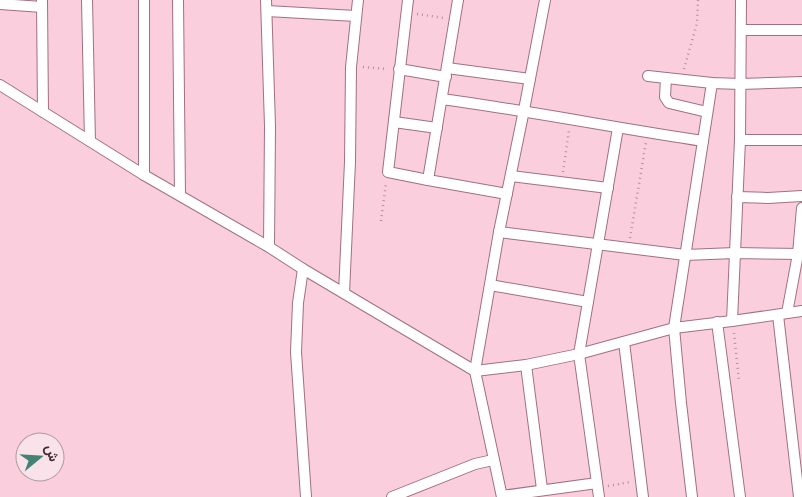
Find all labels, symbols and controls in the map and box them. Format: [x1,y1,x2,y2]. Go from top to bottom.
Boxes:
north arrow [15,432,65,482]
text: ش [41,443,63,464]

